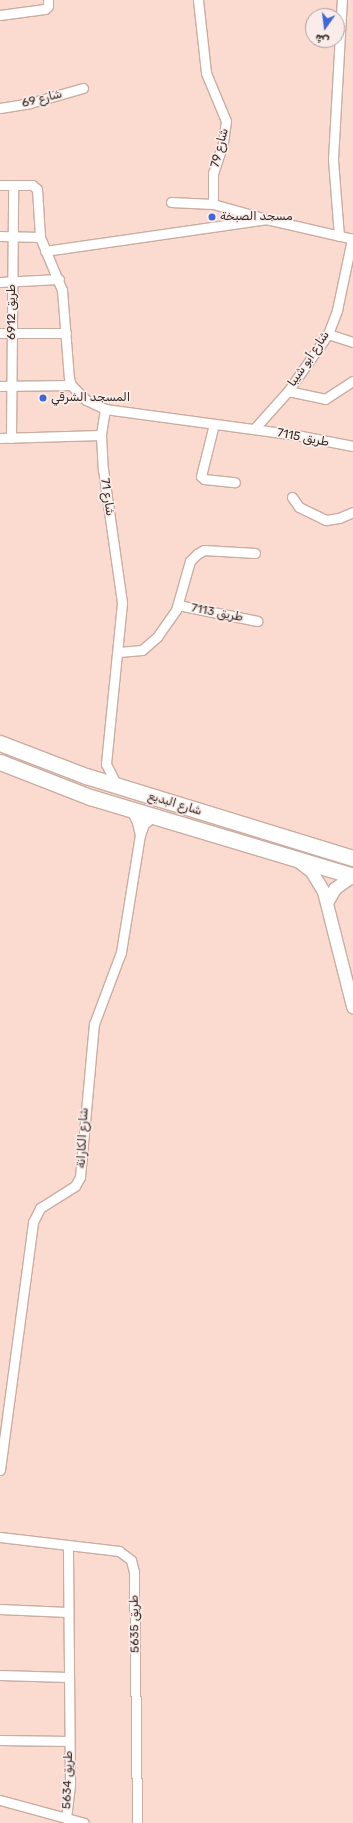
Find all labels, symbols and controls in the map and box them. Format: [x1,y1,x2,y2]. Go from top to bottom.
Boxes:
north arrow [305,8,345,48]
text: ش [314,31,331,47]
street label: شارع 69 [20,87,64,111]
street label: شارع 79 [208,127,232,169]
place label: مسجد الصبخة [220,210,293,224]
marker: مسجد الصبخة [207,212,217,222]
street label: طريق 6912 [5,284,19,340]
street label: شارع أبو شيبا [285,329,333,389]
place label: المسجد الشرقي [51,391,130,405]
marker: المسجد الشرقي [38,393,48,403]
street label: طريق 7115 [276,426,330,450]
street label: شارع 71 [97,477,117,517]
street label: طريق 7113 [190,601,244,625]
street label: شارع البديع [147,789,203,819]
street label: شارع الكارانة [74,1107,92,1169]
street label: طريق 5635 [127,1595,143,1653]
street label: طريق 5634 [60,1751,76,1809]

